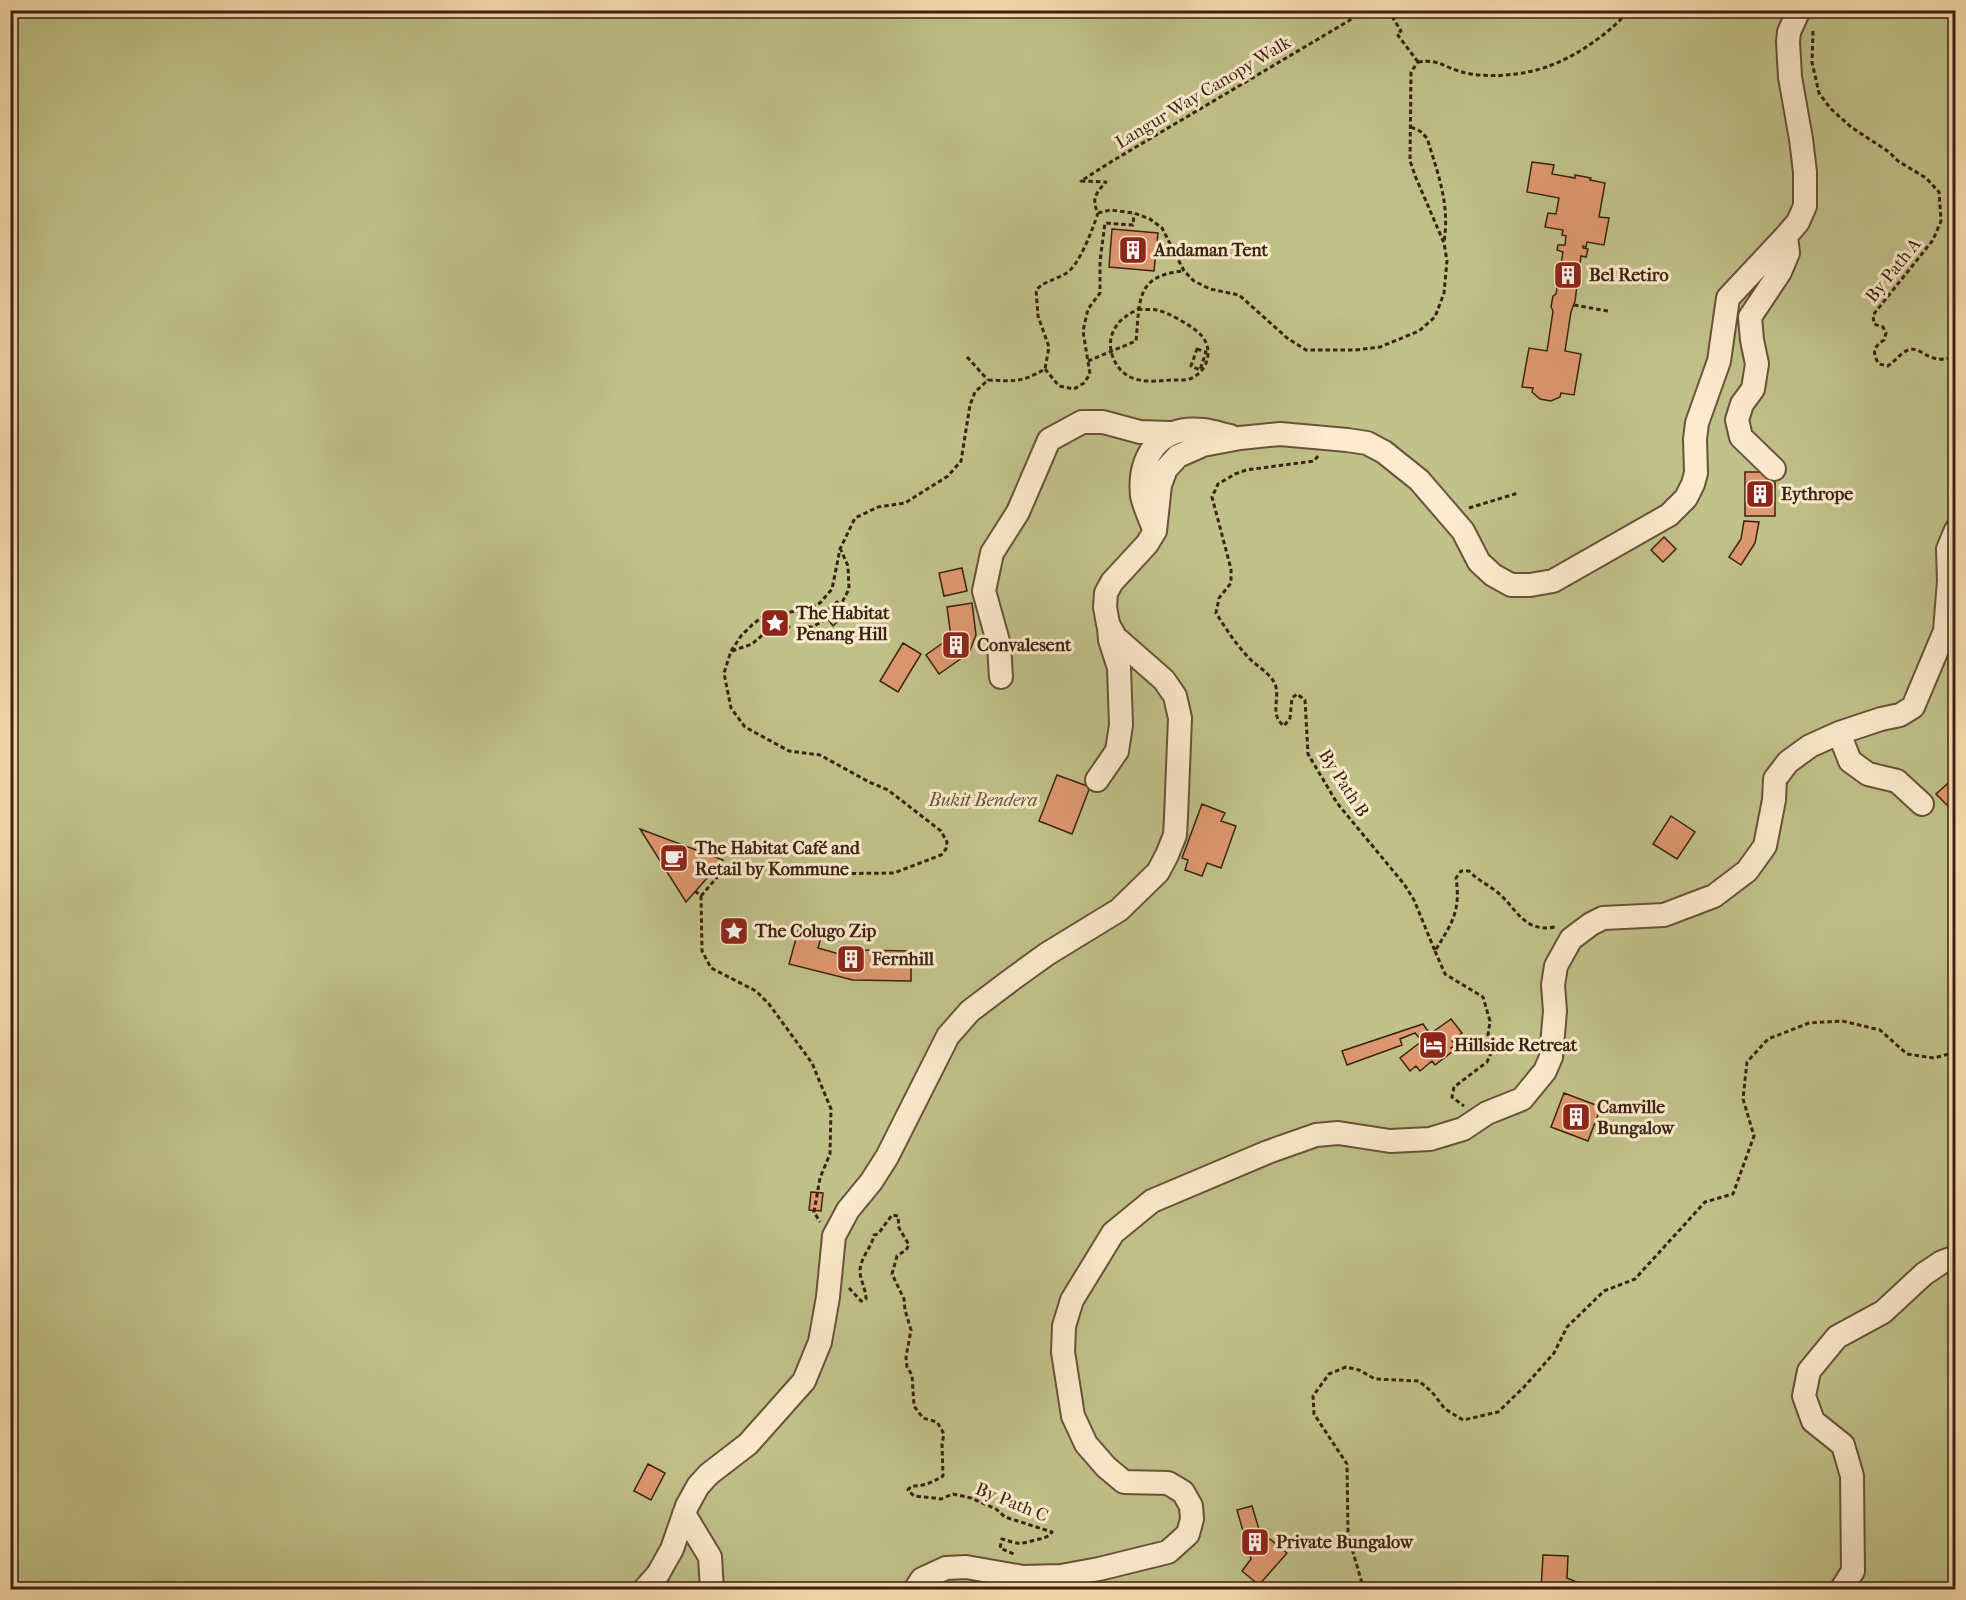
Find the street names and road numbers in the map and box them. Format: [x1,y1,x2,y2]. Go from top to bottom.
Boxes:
street label: Langur Way Canopy Walk [1112,31,1295,153]
street label: By Path A [1861,234,1926,307]
street label: By Path B [1314,746,1373,821]
street label: By Path C [972,1478,1051,1527]

